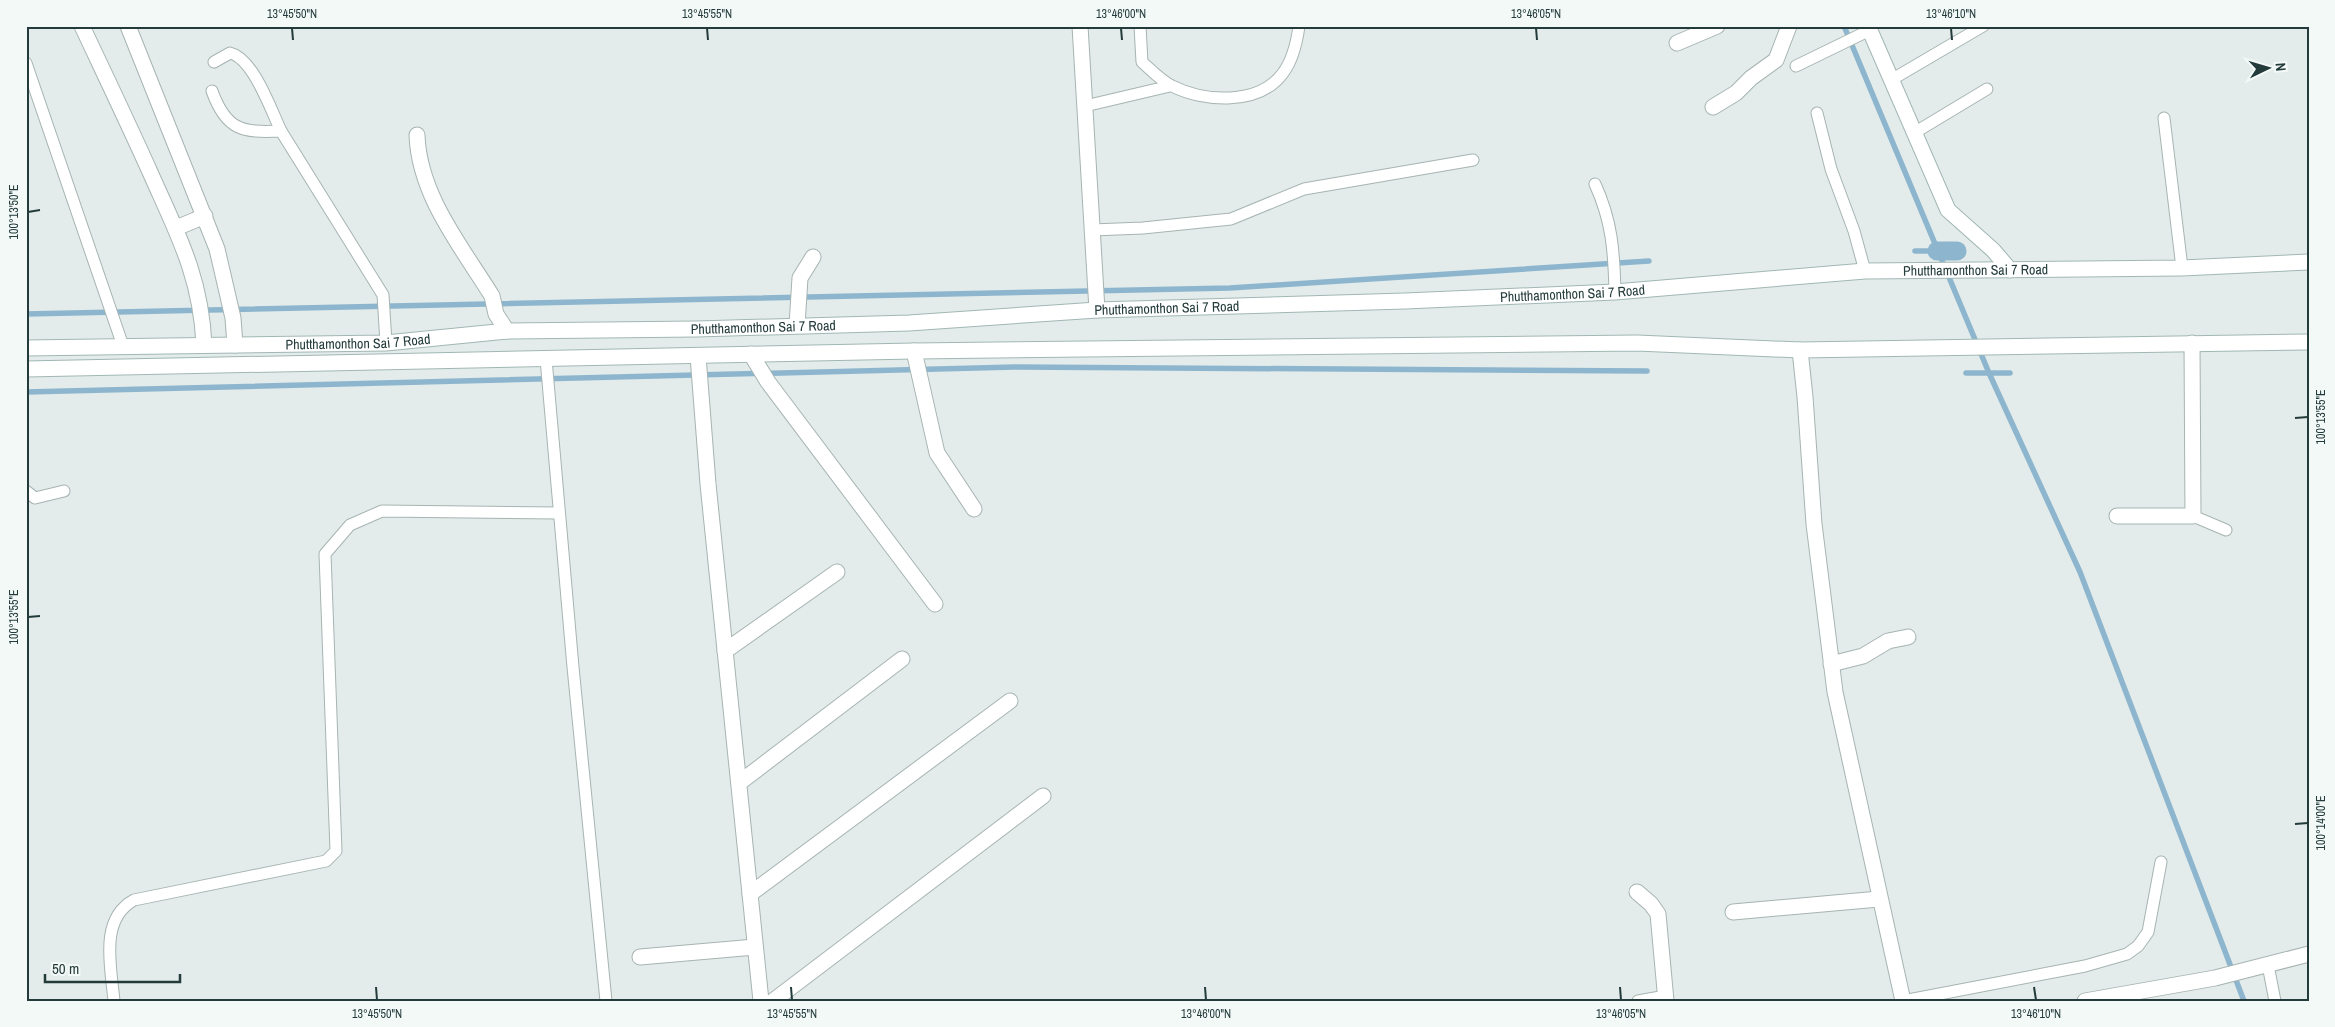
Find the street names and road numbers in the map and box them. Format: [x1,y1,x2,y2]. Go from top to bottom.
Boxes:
street label: Phutthamonthon Sai 7 Road [1903,260,2048,280]
street label: Phutthamonthon Sai 7 Road [1500,281,1646,306]
street label: Phutthamonthon Sai 7 Road [1094,297,1240,319]
street label: Phutthamonthon Sai 7 Road [691,316,836,338]
street label: Phutthamonthon Sai 7 Road [285,330,431,353]

